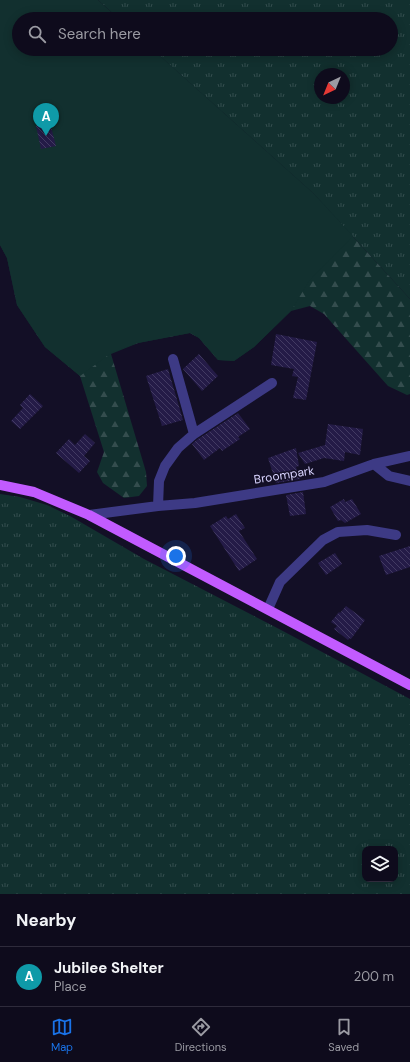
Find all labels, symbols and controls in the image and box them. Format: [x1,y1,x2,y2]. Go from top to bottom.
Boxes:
search box [12,12,398,56]
icon: search [26,23,48,45]
text: Search here [58,24,141,44]
north arrow [314,68,350,104]
pin: A [33,103,59,136]
street label: Broompark [253,462,315,488]
your location [166,546,186,566]
map controls [362,846,398,882]
button: layers [362,846,398,882]
text: Nearby [16,909,76,931]
text: Jubilee Shelter [54,958,164,978]
text: A [24,968,34,985]
text: 200 m [354,968,394,985]
text: Place [54,978,86,995]
tab: Map [51,1016,73,1054]
tab: Directions [175,1016,227,1054]
tab: Saved [328,1016,359,1054]

